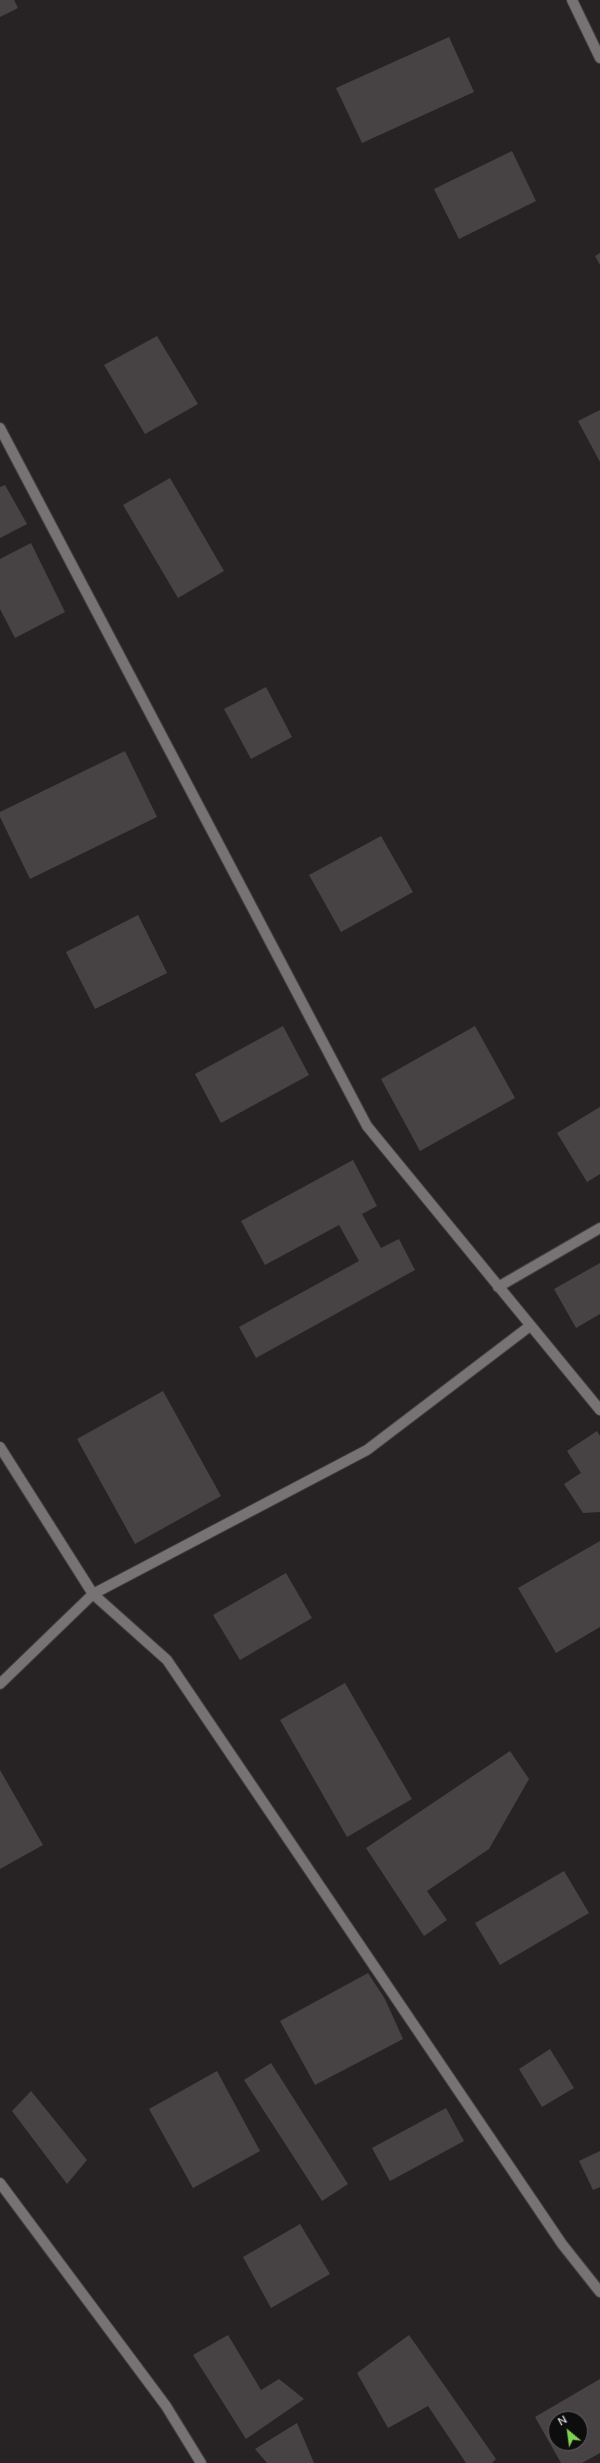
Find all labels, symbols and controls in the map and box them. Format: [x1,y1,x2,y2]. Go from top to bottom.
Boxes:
north arrow [548,2411,588,2451]
text: N [555,2412,570,2430]

